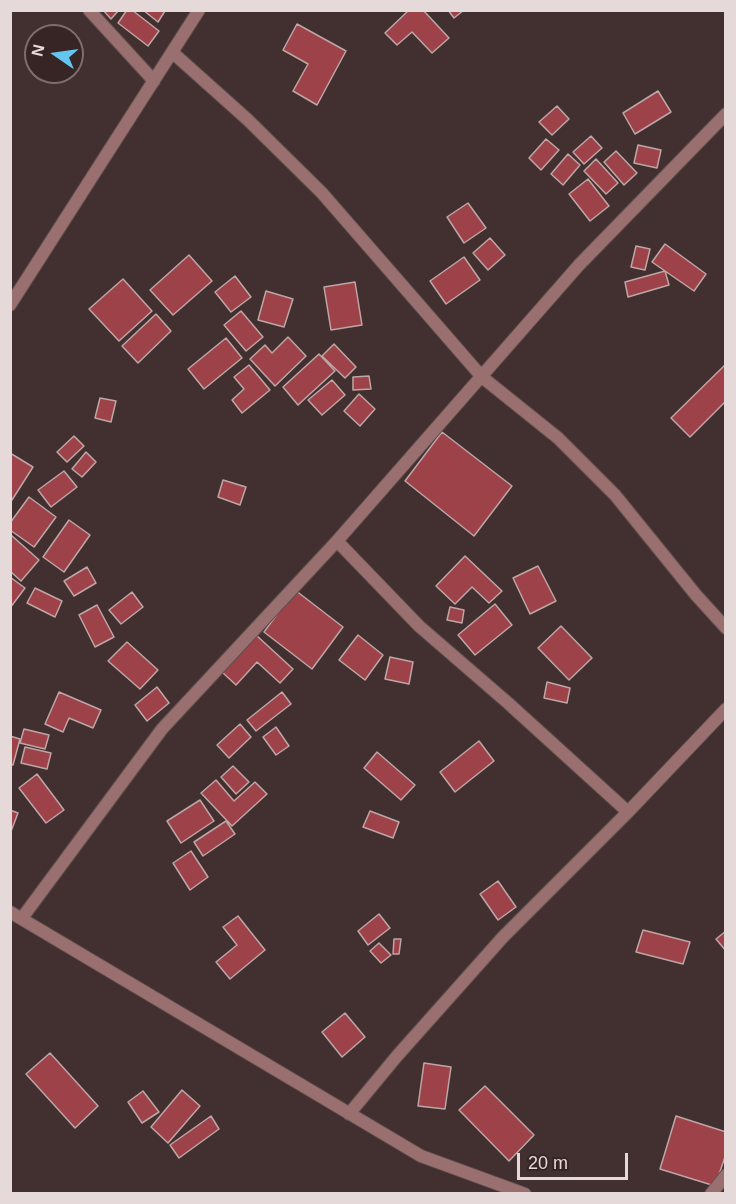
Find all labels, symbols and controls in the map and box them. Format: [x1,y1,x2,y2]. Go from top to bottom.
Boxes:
north arrow [24,24,84,84]
text: N [28,43,48,58]
scale bar [520,1141,631,1179]
text: 20 m [528,1153,568,1173]

